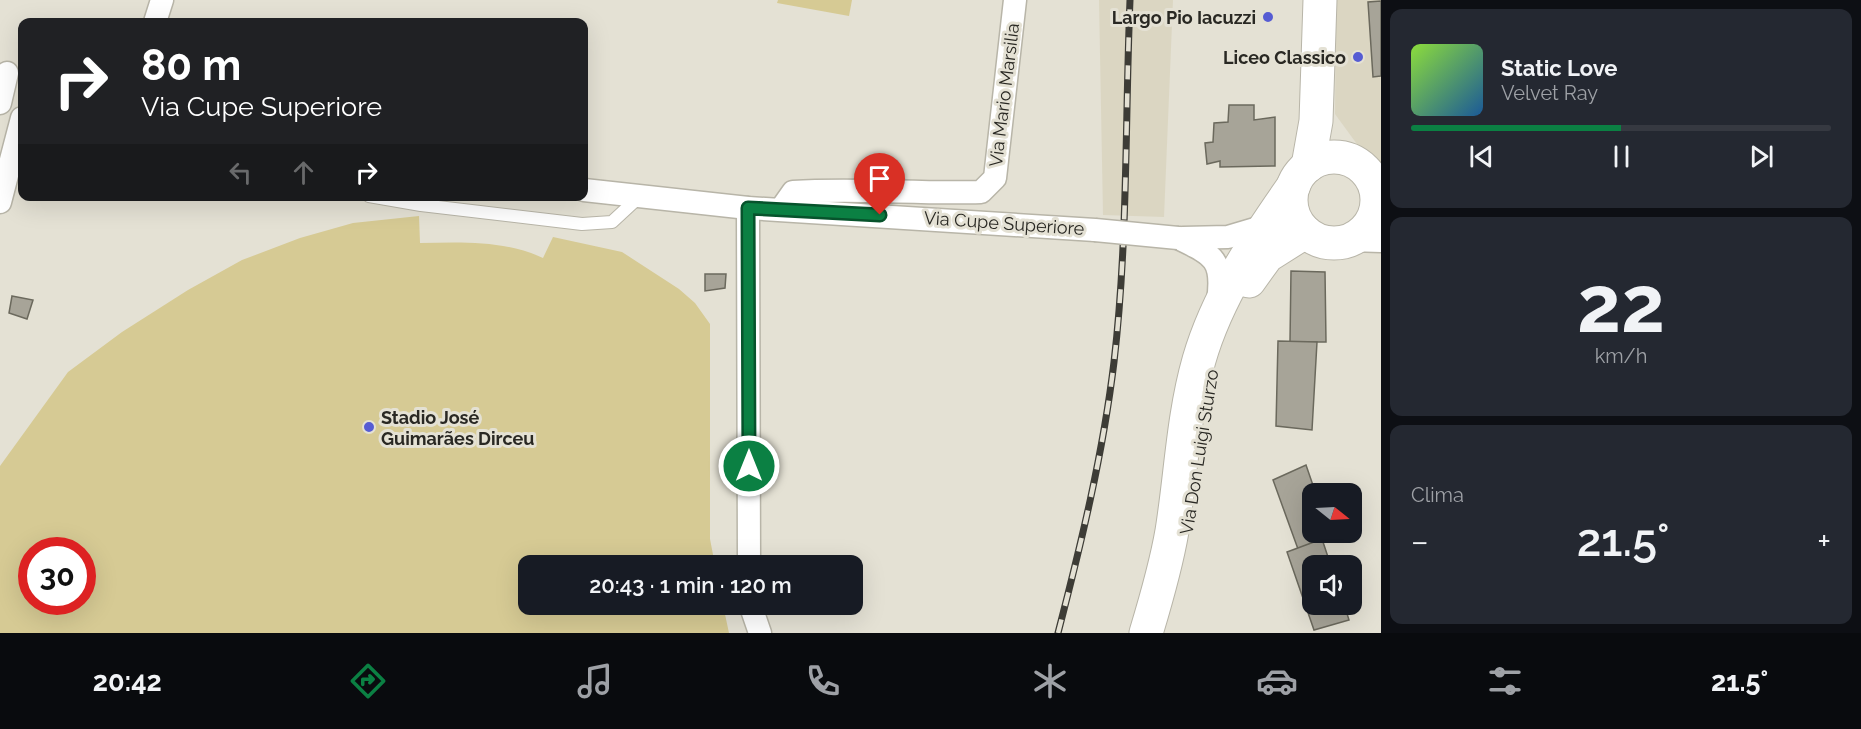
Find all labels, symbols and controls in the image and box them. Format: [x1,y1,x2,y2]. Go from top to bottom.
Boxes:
place label: Largo Pio Iacuzzi [1112,7,1256,28]
marker: Largo Pio Iacuzzi [1261,10,1275,24]
street label: Via Mario Marsilia [985,22,1023,168]
text: 80 m [141,41,241,90]
icon: right [42,42,120,120]
place label: Liceo Classico [1223,47,1346,68]
marker: Liceo Classico [1351,50,1365,64]
text: Static Love [1501,55,1618,81]
text: Velvet Ray [1501,81,1598,105]
text: Via Cupe Superiore [141,91,382,122]
icon: previous [1465,140,1498,173]
icon: pause [1605,140,1638,173]
icon: next [1745,140,1778,173]
pin [854,153,905,215]
icon: left [224,156,257,189]
icon: ahead [287,156,320,189]
icon: right [350,156,383,189]
icon: arrive [863,162,896,195]
street label: Via Cupe Superiore [923,207,1085,239]
text: 22 [1577,259,1665,350]
text: km/h [1595,344,1647,368]
street label: Via Don Luigi Sturzo [1176,368,1222,536]
place label: Stadio José Guimarães Dirceu [381,407,534,449]
marker: Stadio José Guimarães Dirceu [362,420,376,434]
position arrow [717,434,781,498]
north arrow [1302,483,1362,543]
map controls [1302,483,1362,615]
text: Clima [1411,483,1464,507]
text: 21.5° [1577,514,1669,567]
text: − [1411,522,1429,561]
text: + [1817,522,1831,561]
speed limit sign: 30 [18,537,96,615]
button: sound [1302,555,1362,615]
text: 20:43 · 1 min · 120 m [589,572,792,598]
icon: directions [347,660,389,702]
icon: music [574,660,616,702]
icon: phone [802,660,844,702]
icon: climate [1029,660,1071,702]
icon: car [1256,660,1298,702]
icon: filters [1484,660,1526,702]
text: 20:42 [93,666,162,697]
text: 21.5° [1711,666,1768,697]

